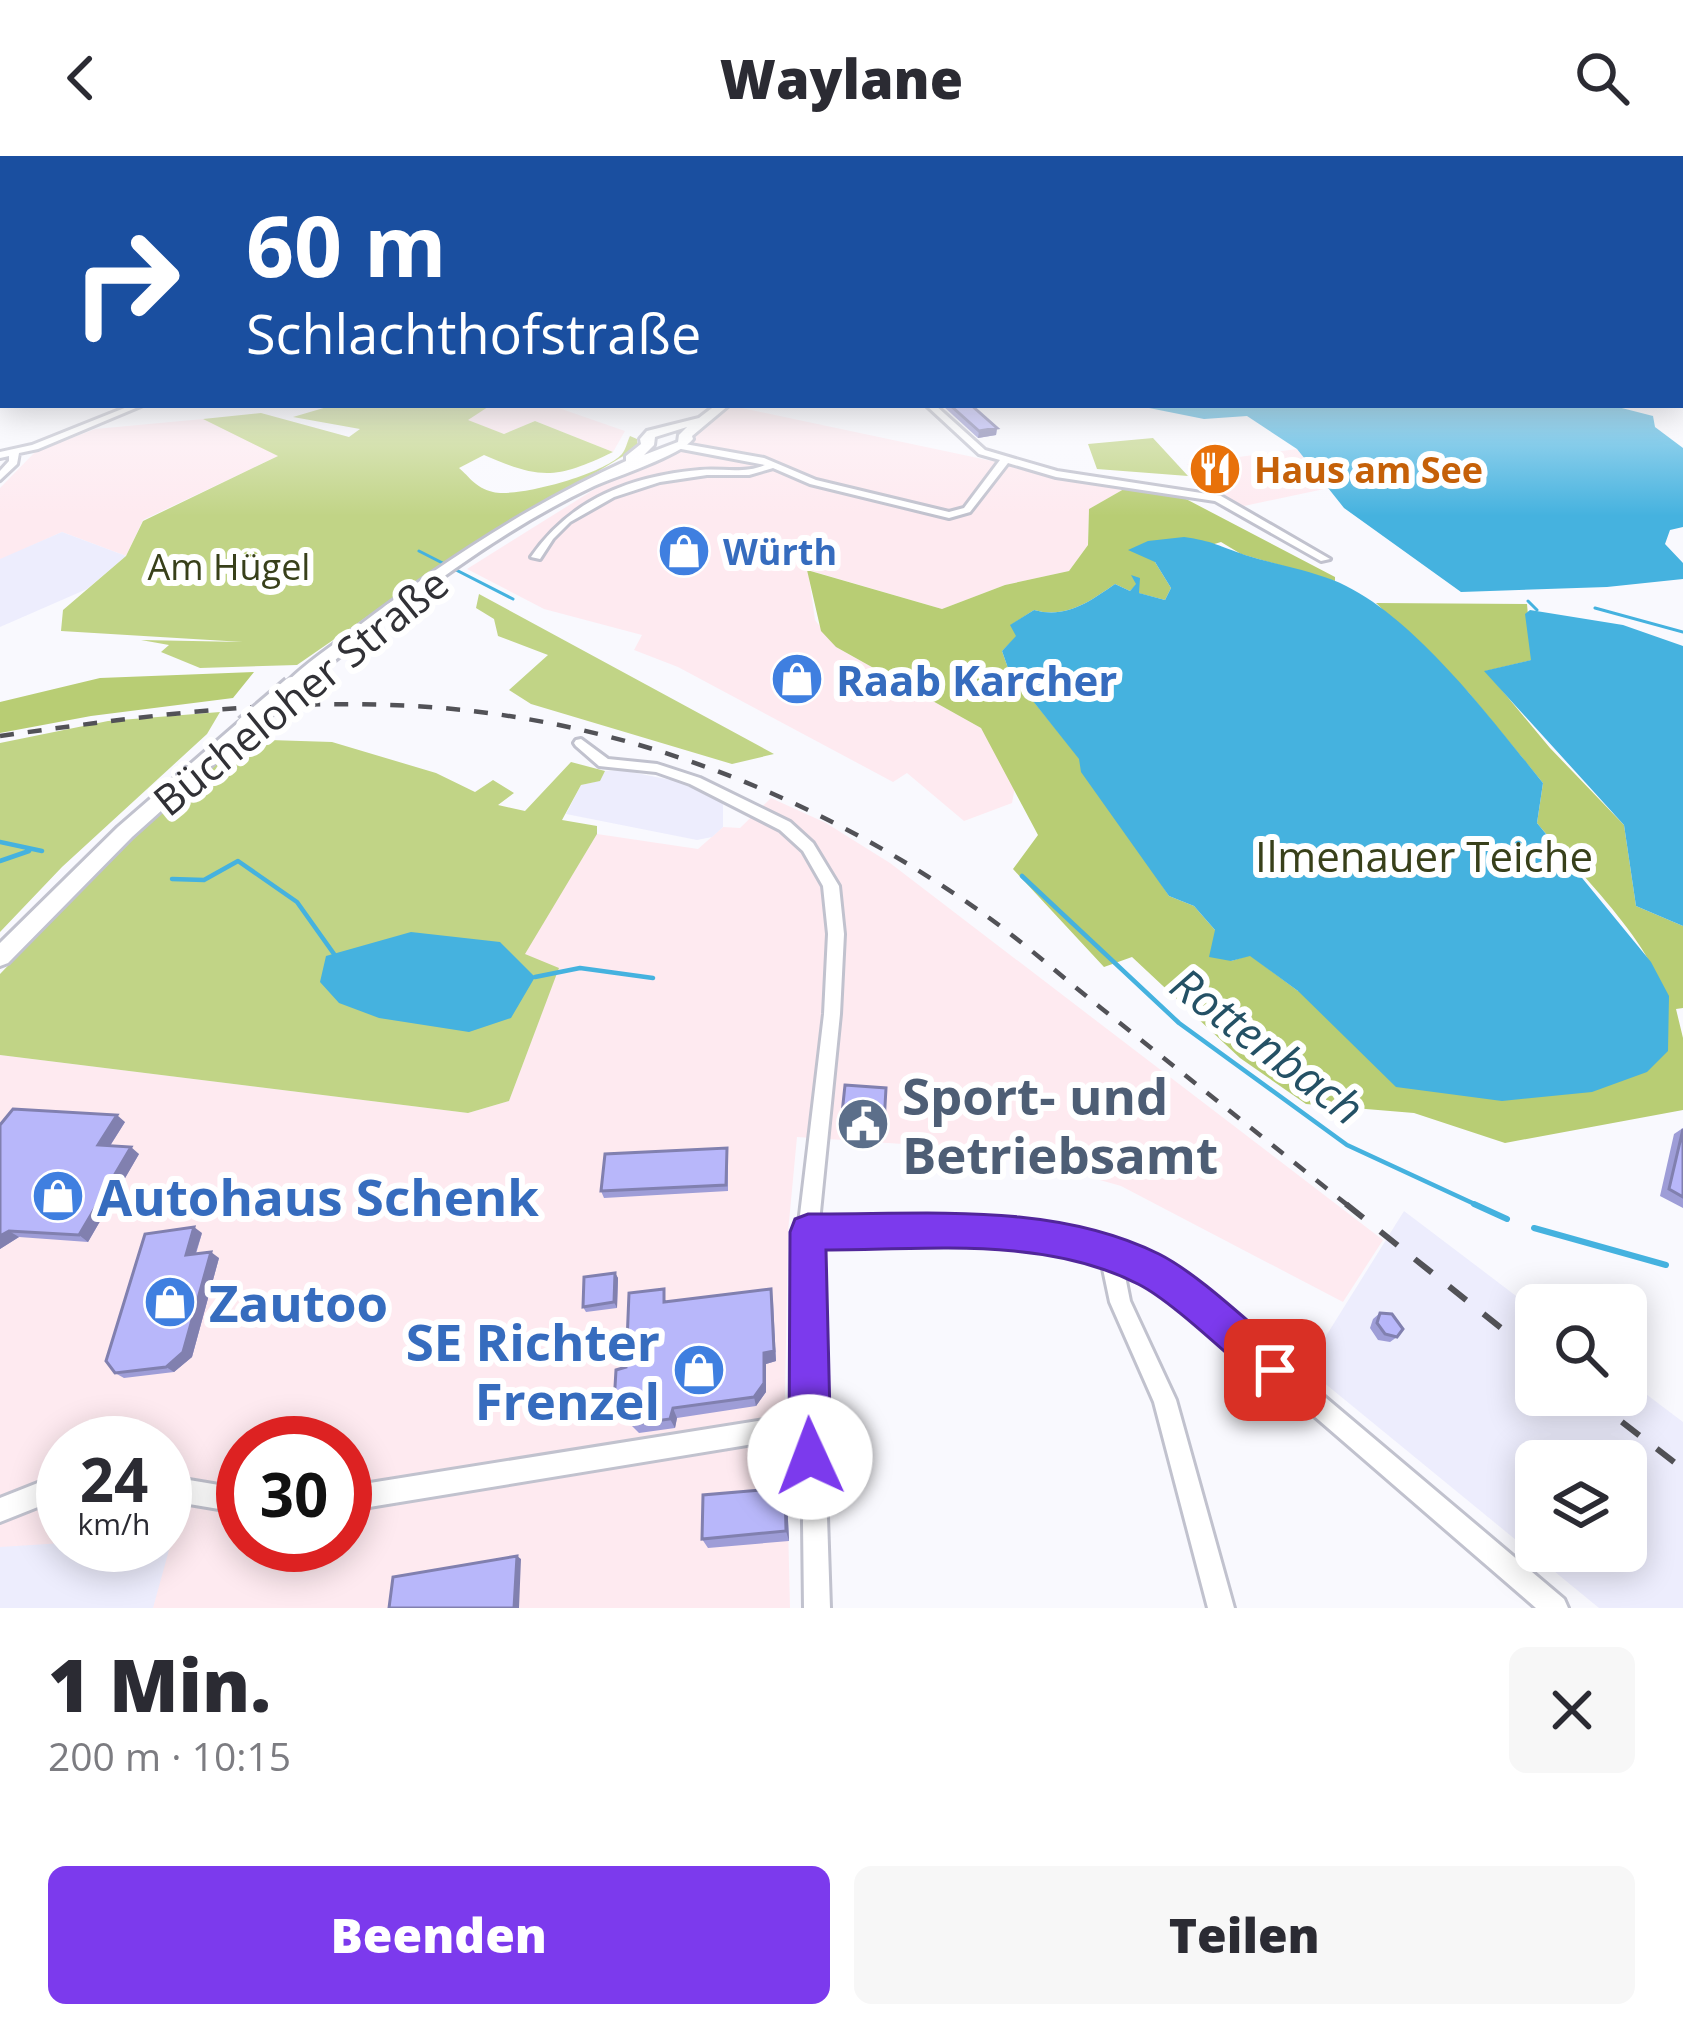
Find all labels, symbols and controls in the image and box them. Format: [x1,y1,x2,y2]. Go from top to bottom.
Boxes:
text: Waylane [720,41,963,115]
icon: back [48,45,114,111]
icon: search [1569,45,1635,111]
text: 60 m [246,187,446,302]
icon: right [48,204,204,360]
text: Schlachthofstraße [246,296,701,370]
restaurant icon: Haus am See [1187,441,1243,497]
place label: Haus am See [1254,445,1483,494]
shop icon: Würth [656,523,712,579]
place label: Würth [723,527,837,576]
park label: Am Hügel [148,542,310,591]
street label: Bücheloher Straße [141,554,459,828]
shop icon: Raab Karcher [769,651,825,707]
place label: Raab Karcher [836,651,1117,708]
park label: Ilmenauer Teiche [1255,827,1593,884]
water label: Rottenbach [1159,952,1377,1138]
place label: Sport- und Betriebsamt [902,1060,1218,1189]
public building icon: Sport- und Betriebsamt [835,1096,891,1152]
place label: Autohaus Schenk [97,1161,539,1231]
shop icon: Autohaus Schenk [30,1168,86,1224]
place label: Zautoo [209,1267,388,1337]
shop icon: Zautoo [142,1274,198,1330]
map controls [1515,1284,1647,1572]
button: search [1515,1284,1647,1416]
place label: SE Richter Frenzel [406,1306,660,1435]
pin [1224,1319,1326,1421]
icon: arrive [1242,1337,1308,1403]
shop icon: SE Richter Frenzel [671,1342,727,1398]
position arrow [747,1394,873,1520]
speed limit sign: 30 [216,1416,372,1572]
text: 24 [80,1438,148,1520]
button: layers [1515,1440,1647,1572]
text: km/h [78,1503,150,1544]
text: 1 Min. [48,1635,271,1733]
button: close [1509,1647,1635,1773]
text: 200 m · 10:15 [48,1729,291,1782]
button: Beenden [48,1866,830,2004]
button: Teilen [854,1866,1635,2004]

